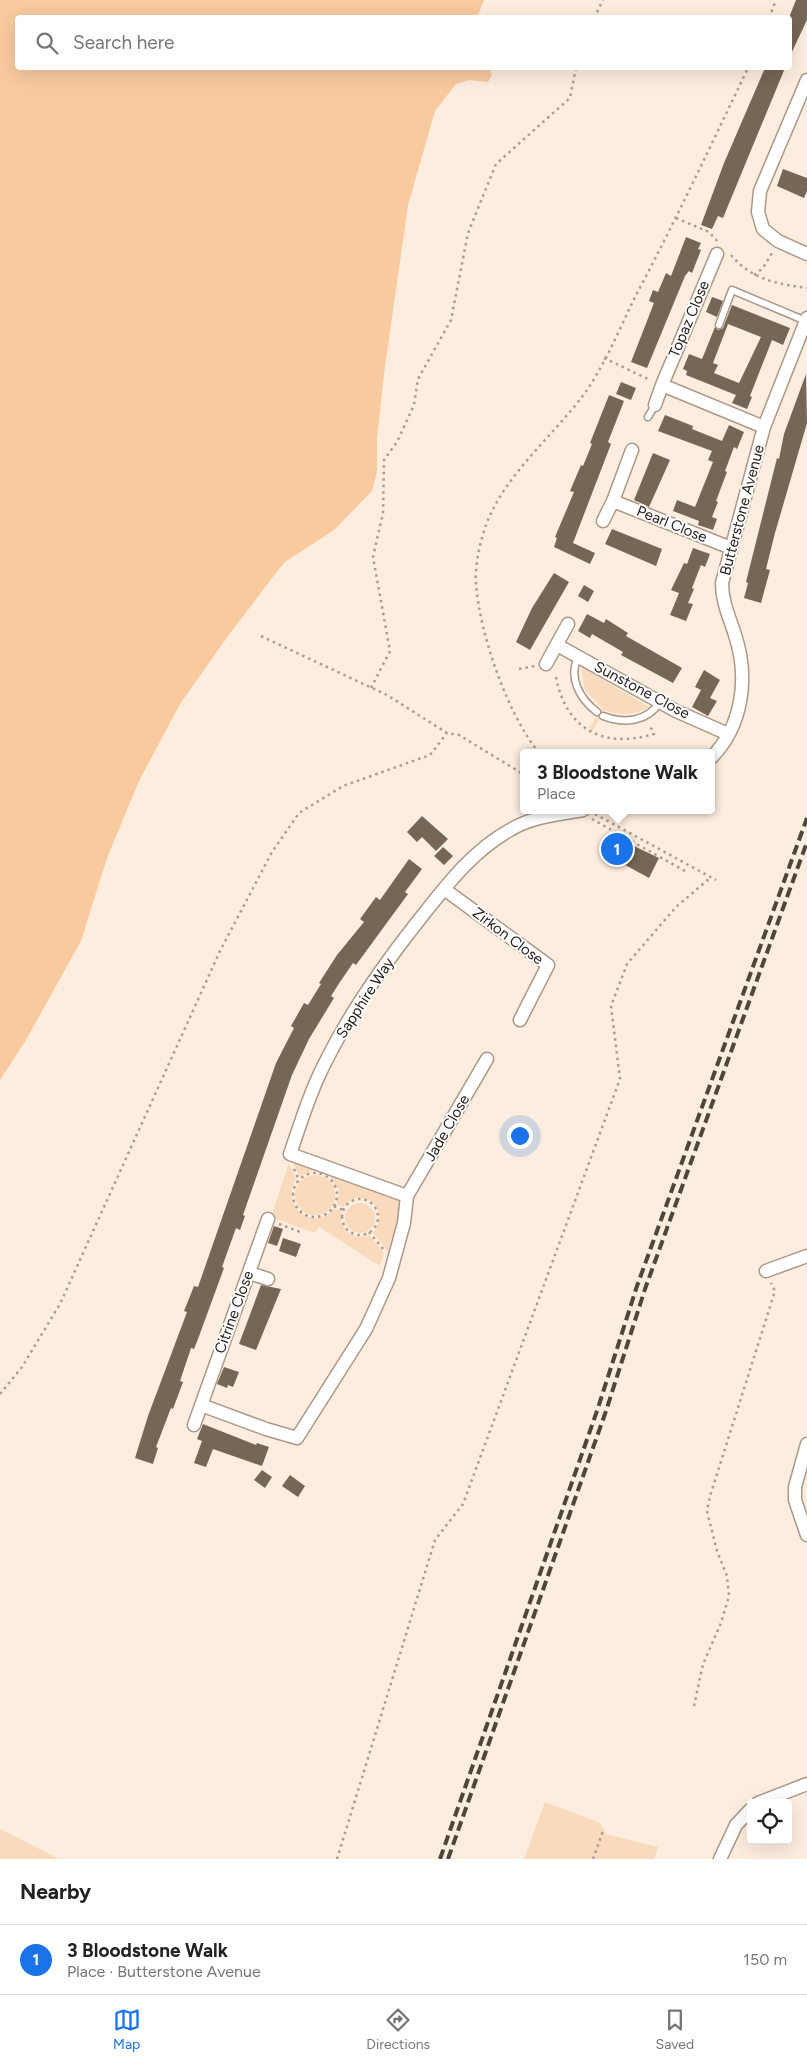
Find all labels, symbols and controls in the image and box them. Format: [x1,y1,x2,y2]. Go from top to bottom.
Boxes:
search box [15,15,792,70]
icon: search [33,29,61,57]
text: Search here [73,31,175,54]
street label: Topaz Close [665,278,713,360]
street label: Butterstone Avenue [716,443,768,577]
street label: Pearl Close [634,502,710,546]
street label: Sunstone Close [591,657,693,723]
popup [520,749,715,814]
text: 3 Bloodstone Walk [537,761,698,784]
text: Place [537,784,575,803]
pin: 1 [601,830,633,868]
street label: Zirkon Close [469,904,547,968]
street label: Sapphire Way [332,954,398,1042]
street label: Jade Close [421,1091,473,1165]
your location [507,1123,533,1149]
street label: Citrine Close [211,1268,257,1356]
map controls [747,1799,792,1844]
button: locate [747,1799,792,1844]
text: Nearby [20,1879,91,1904]
text: 3 Bloodstone Walk [67,1939,228,1962]
text: 1 [33,1950,39,1969]
text: 150 m [743,1950,787,1969]
text: Place · Butterstone Avenue [67,1962,261,1981]
tab: Map [113,2006,141,2053]
tab: Directions [366,2006,430,2053]
tab: Saved [656,2006,694,2053]

